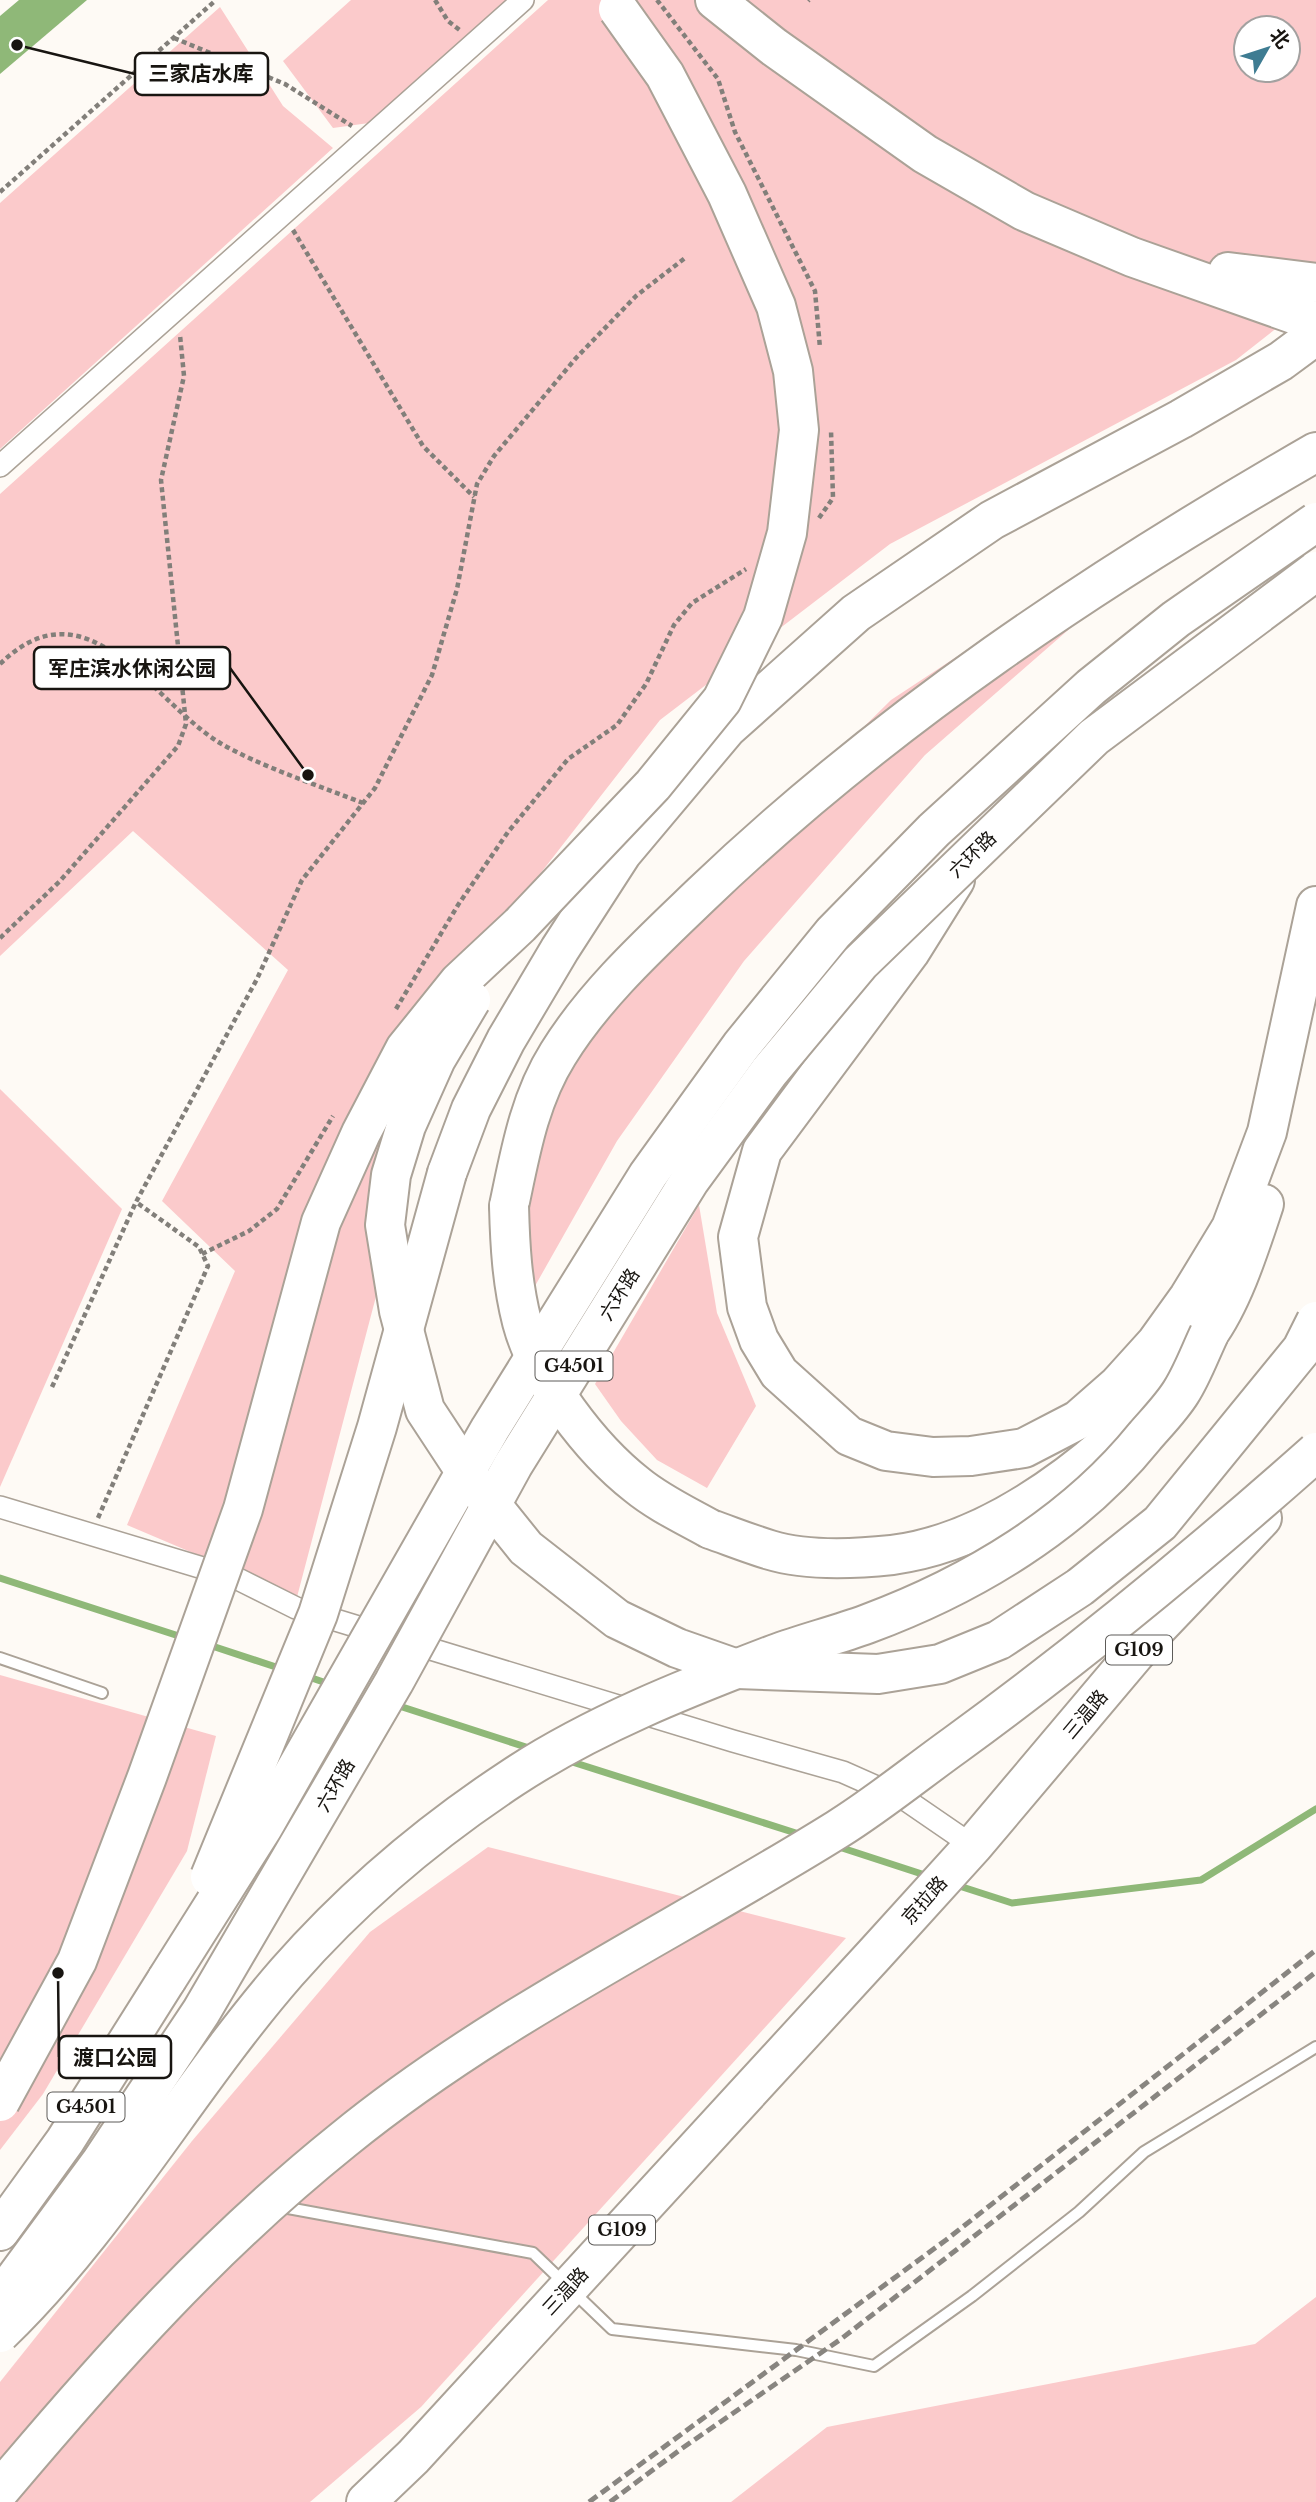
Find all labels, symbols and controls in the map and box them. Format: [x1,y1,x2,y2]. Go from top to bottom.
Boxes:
north arrow [1232,14,1302,84]
text: 北 [1265,24,1295,53]
callout: 三家店水库 [135,53,268,95]
text: 三家店水库 [149,61,254,87]
callout: 军庄滨水休闲公园 [34,647,230,689]
text: 军庄滨水休闲公园 [48,656,216,682]
street label: 六环路 [944,826,1001,882]
street label: 六环路 [595,1264,644,1325]
road number: G4501 [536,1352,612,1380]
road number: G109 [1106,1636,1172,1665]
street label: 三温路 [1058,1685,1113,1744]
street label: 六环路 [311,1755,360,1816]
street label: 京拉路 [897,1871,952,1929]
callout: 渡口公园 [59,2036,171,2078]
text: 渡口公园 [73,2045,157,2071]
road number: G4501 [48,2092,124,2122]
road number: G109 [589,2216,655,2244]
street label: 三温路 [538,2263,593,2320]

